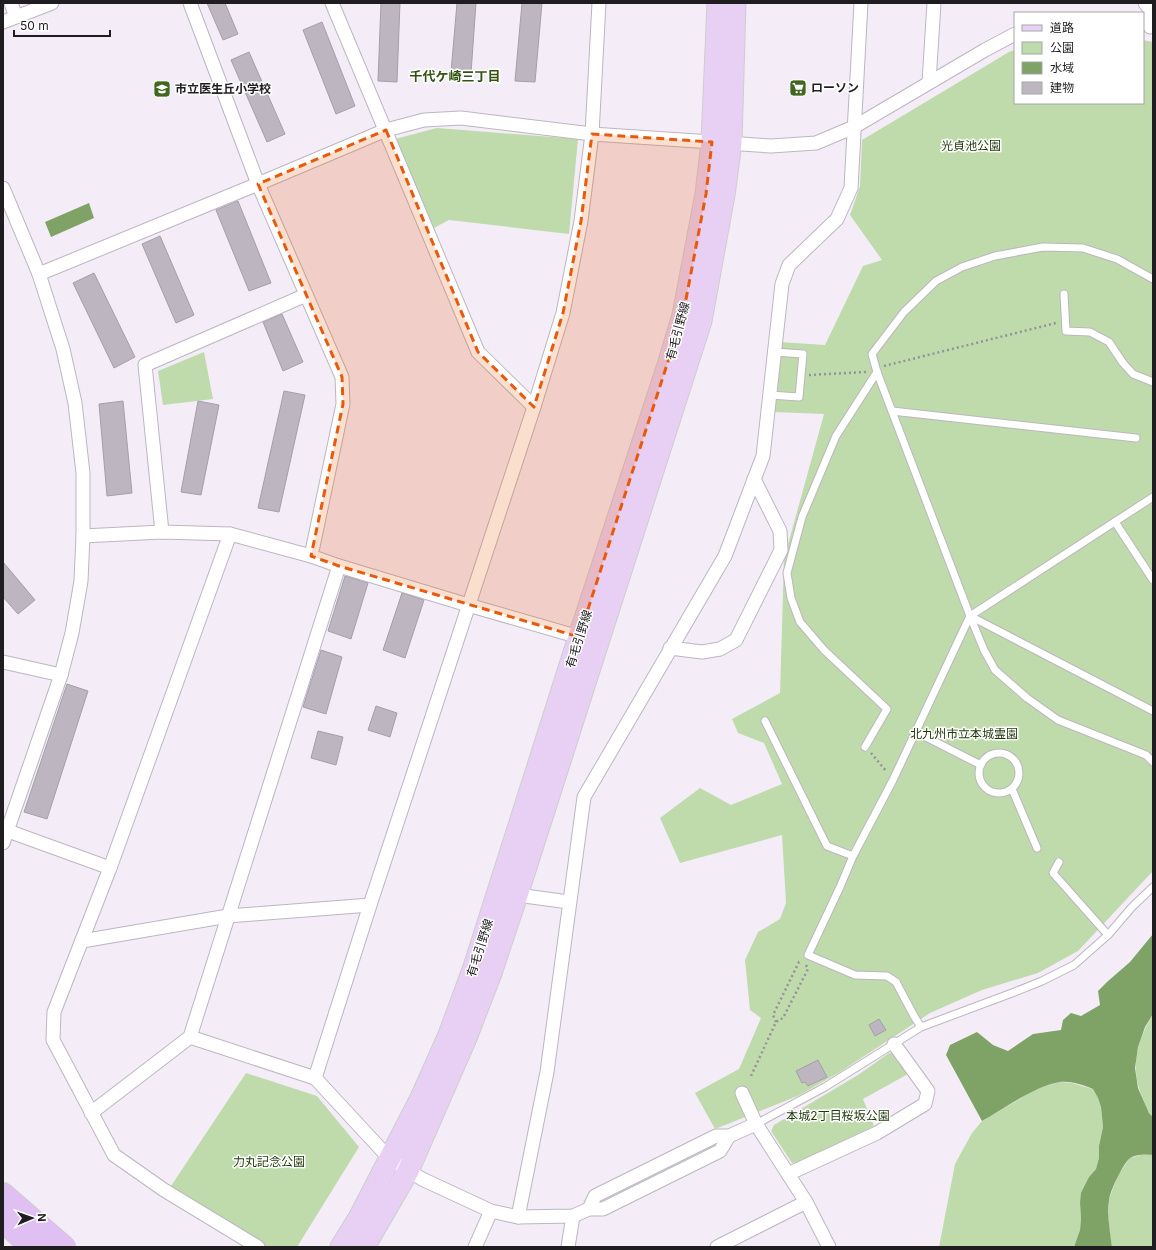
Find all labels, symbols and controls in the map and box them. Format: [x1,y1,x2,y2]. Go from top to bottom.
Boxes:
scale bar [14,12,110,38]
legend [1014,12,1144,104]
text: 50 m [20,18,49,33]
text: 道路 [1050,20,1074,35]
text: 公園 [1050,40,1074,55]
text: 水域 [1050,60,1074,75]
district label: 千代ケ崎三丁目 [409,68,501,84]
supermarket icon: ローソン [788,78,808,98]
school or university icon: 市立医生丘小学校 [152,79,172,99]
place label: ローソン [811,80,859,95]
text: 建物 [1050,80,1074,95]
place label: 市立医生丘小学校 [175,81,271,96]
park label: 光貞池公園 [941,138,1001,153]
street label: 有毛引野線 [663,300,693,362]
street label: 有毛引野線 [562,608,595,670]
park label: 北九州市立本城霊園 [910,726,1018,741]
street label: 有毛引野線 [463,917,496,979]
park label: 本城2丁目桜坂公園 [786,1108,890,1123]
park label: 力丸記念公園 [233,1154,305,1169]
north arrow [12,1198,52,1238]
text: N [35,1213,49,1222]

